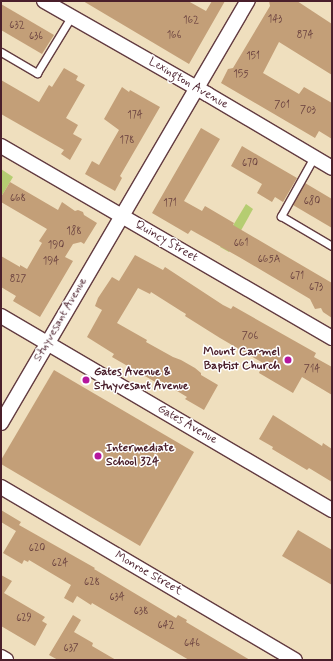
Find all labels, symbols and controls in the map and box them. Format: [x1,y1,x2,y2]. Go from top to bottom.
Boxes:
house number: 143 [268,14,282,26]
house number: 162 [183,15,199,27]
house number: 632 [9,20,25,32]
house number: 166 [167,30,181,42]
house number: 874 [297,30,313,42]
house number: 636 [29,31,43,43]
house number: 151 [246,51,260,63]
street label: Lexington Avenue [146,56,230,112]
house number: 155 [233,69,249,81]
house number: 701 [274,100,290,112]
house number: 703 [300,105,316,117]
house number: 174 [127,110,143,122]
house number: 178 [120,135,134,147]
house number: 670 [242,158,258,170]
house number: 668 [10,193,26,205]
house number: 680 [304,196,320,208]
house number: 171 [163,198,177,210]
street label: Quincy Street [131,218,201,266]
house number: 188 [66,226,82,238]
house number: 661 [234,238,248,250]
house number: 190 [48,240,64,252]
house number: 665A [258,254,280,266]
house number: 194 [43,256,59,268]
house number: 671 [290,271,304,283]
house number: 827 [10,274,26,286]
street label: Stuyvesant Avenue [30,274,92,366]
house number: 673 [309,282,323,294]
house number: 706 [242,331,258,343]
place label: Mount Carmel Baptist Church [203,346,280,374]
marker: Mount Carmel Baptist Church [283,355,293,365]
house number: 714 [304,364,320,376]
place label: Gates Avenue & Stuyvesant Avenue [94,366,192,394]
marker: Gates Avenue & Stuyvesant Avenue [81,375,91,385]
street label: Gates Avenue [154,402,220,448]
place label: Intermediate School 324 [106,442,174,470]
marker: Intermediate School 324 [93,451,103,461]
house number: 620 [29,543,45,555]
street label: Monroe Street [112,549,184,599]
house number: 624 [52,558,68,570]
house number: 628 [84,577,100,589]
house number: 634 [109,592,125,604]
house number: 638 [134,606,148,618]
house number: 629 [16,613,32,625]
house number: 642 [157,620,175,632]
house number: 646 [184,638,200,650]
house number: 637 [64,643,78,655]

